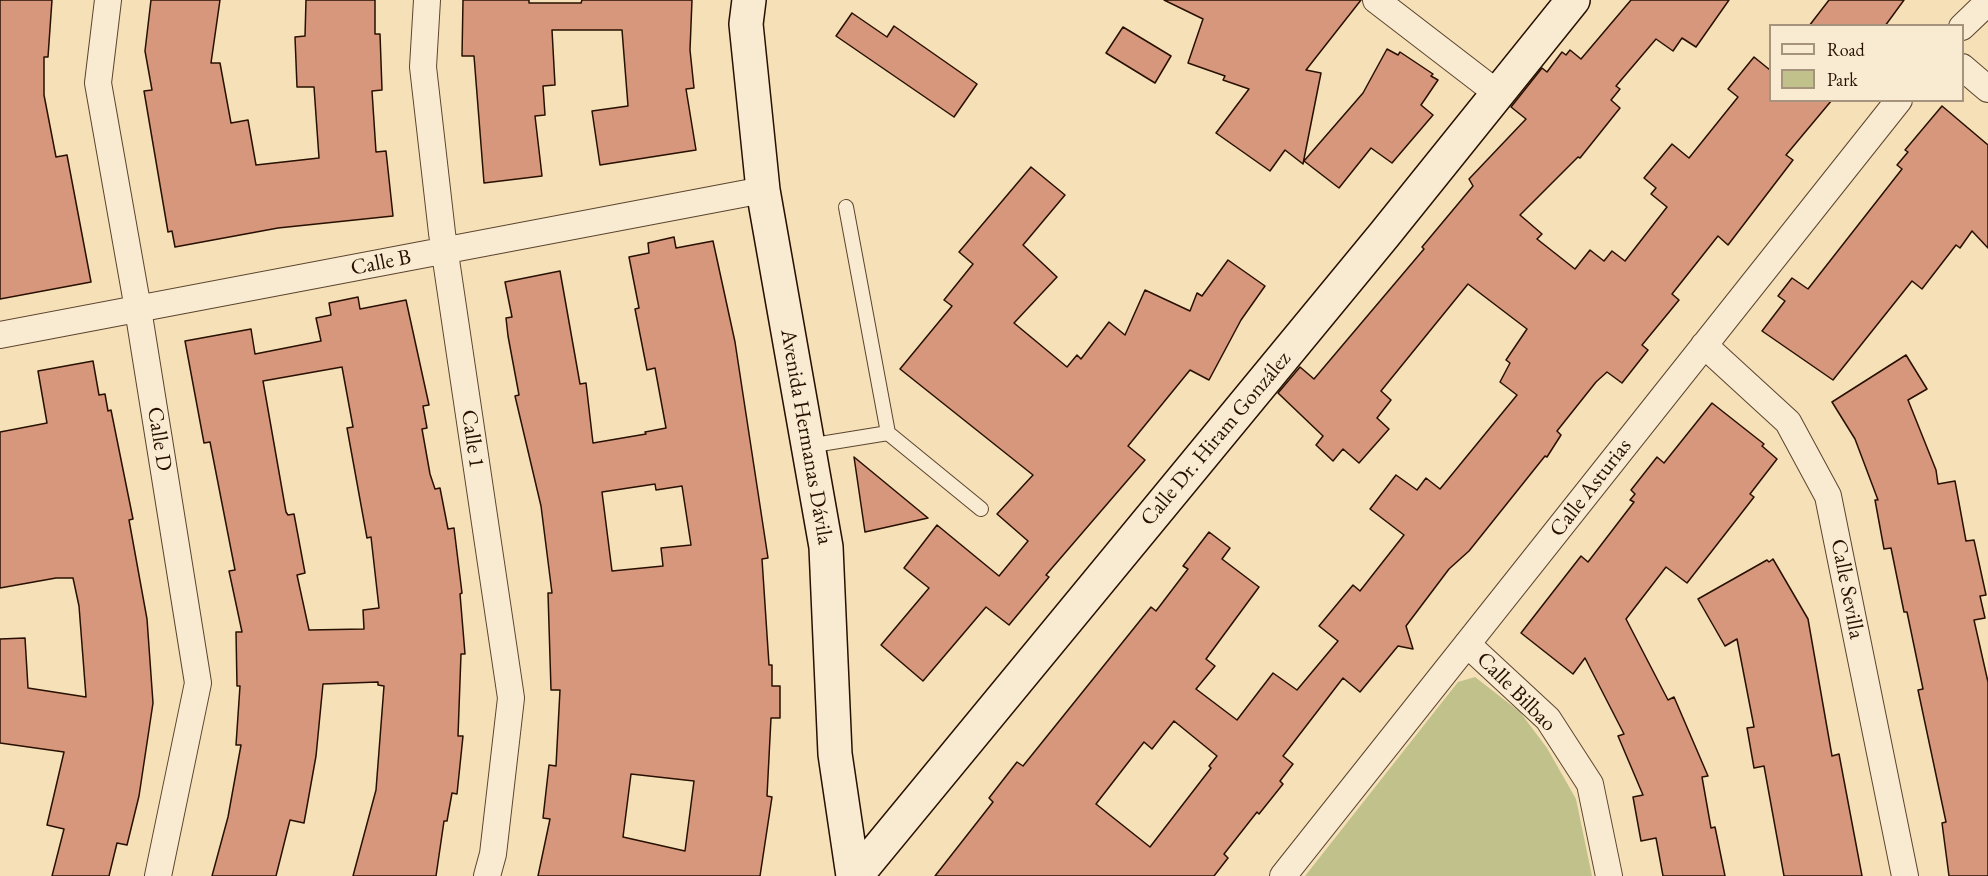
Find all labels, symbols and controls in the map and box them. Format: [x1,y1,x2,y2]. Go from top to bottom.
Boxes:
legend [1769,24,1964,102]
text: Road [1827,38,1865,61]
text: Park [1827,68,1858,91]
street label: Calle B [349,244,413,282]
street label: Avenida Hermanas Dávila [774,327,838,547]
street label: Calle Dr. Hiram González [1135,346,1297,532]
street label: Calle D [141,405,177,473]
street label: Calle 1 [455,408,489,470]
street label: Calle Asturias [1544,434,1638,542]
street label: Calle Sevilla [1824,537,1870,641]
street label: Calle Bilbao [1471,647,1561,737]

